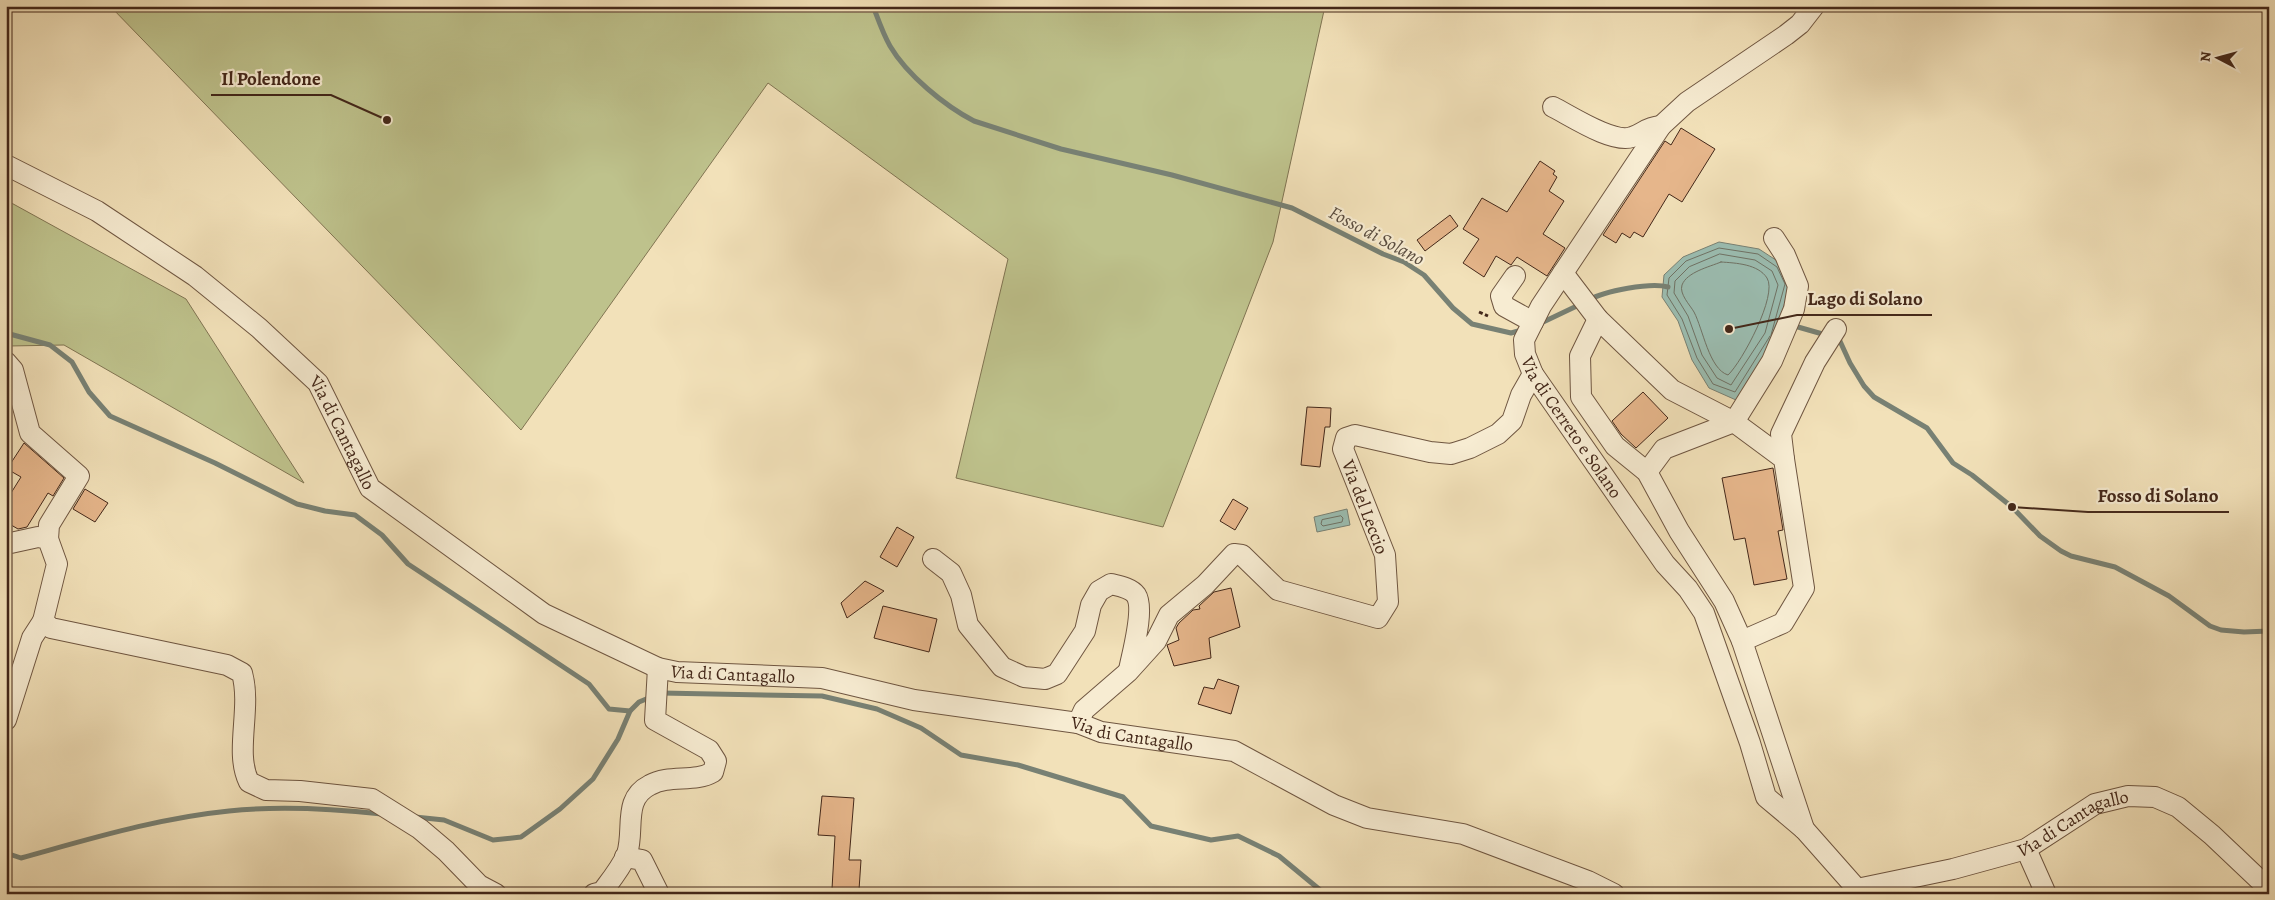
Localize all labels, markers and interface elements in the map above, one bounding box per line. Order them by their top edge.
north arrow [2192,32,2242,82]
text: N [2196,51,2216,63]
callout: Il Polendone [211,61,331,95]
text: Il Polendone [221,66,321,92]
water label: Fosso di Solano [1324,200,1429,272]
callout: Lago di Solano [1797,281,1932,315]
text: Lago di Solano [1807,286,1923,312]
street label: Via di Cerreto e Solano [1515,352,1628,503]
street label: Via di Cantagallo [304,369,381,494]
street label: Via del Leccio [1336,455,1394,558]
callout: Fosso di Solano [2088,478,2229,512]
text: Fosso di Solano [2097,483,2219,509]
street label: Via di Cantagallo [667,659,795,689]
street label: Via di Cantagallo [1069,710,1195,757]
street label: Via di Cantagallo [2014,784,2131,863]

